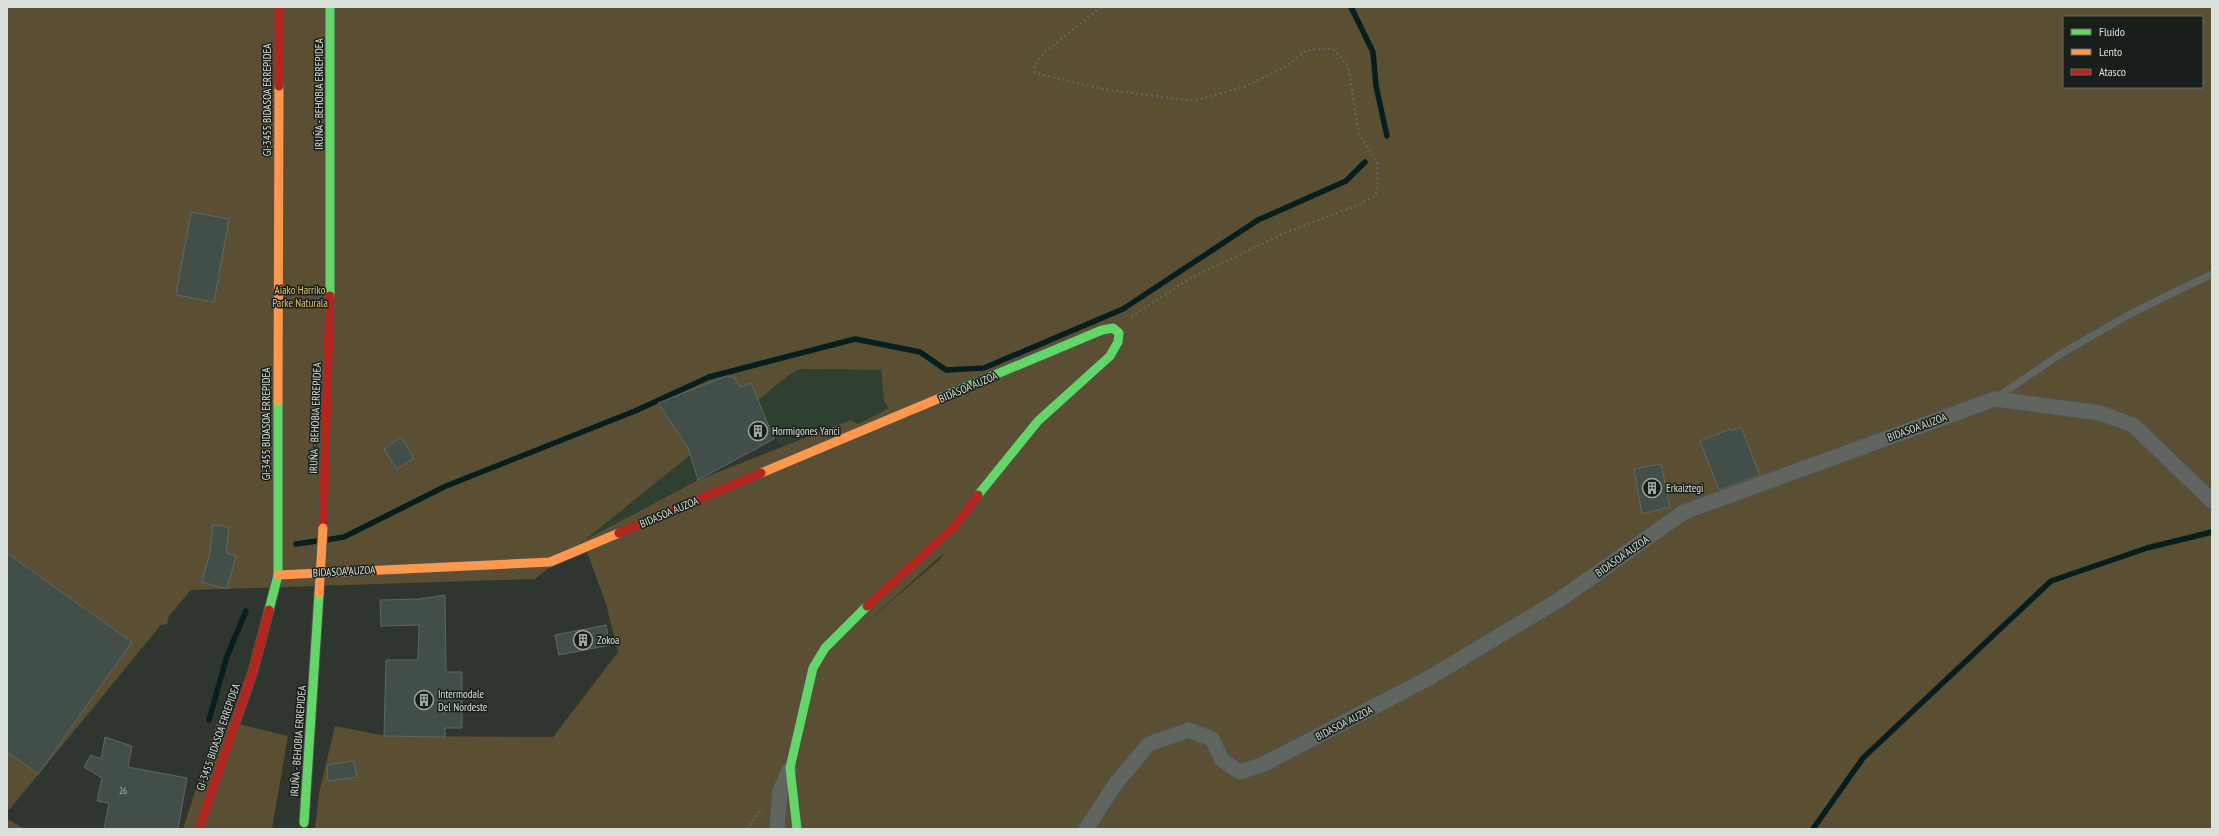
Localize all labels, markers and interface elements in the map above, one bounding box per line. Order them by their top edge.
legend [2063,16,2203,88]
text: Fluido [2099,24,2125,39]
street label: IRUÑA - BEHOBIA ERREPIDEA [312,38,326,150]
street label: GI-3455 BIDASOA ERREPIDEA [260,43,274,156]
text: Lento [2099,44,2122,59]
text: Atasco [2099,64,2126,79]
park label: Aiako Harriko Parke Naturala [272,283,328,310]
street label: IRUÑA - BEHOBIA ERREPIDEA [306,361,324,474]
street label: GI-3455 BIDASOA ERREPIDEA [259,367,273,480]
street label: BIDASOA AUZOA [937,368,1000,406]
street label: BIDASOA AUZOA [1885,409,1949,444]
building icon: Hormigones Yanci [747,420,769,442]
place label: Hormigones Yanci [772,424,840,438]
building icon: Erkaiztegi [1641,477,1663,499]
place label: Erkaiztegi [1666,481,1703,495]
street label: BIDASOA AUZOA [638,493,701,531]
street label: BIDASOA AUZOA [1592,532,1652,580]
street label: BIDASOA AUZOA [312,562,376,580]
building icon: Zokoa [572,629,594,651]
place label: Zokoa [597,633,619,647]
street label: GI-3455 BIDASOA ERREPIDEA [193,681,243,793]
street label: IRUÑA - BEHOBIA ERREPIDEA [287,684,309,797]
place label: Intermodale Del Nordeste [438,687,488,714]
building icon: Intermodale Del Nordeste [413,689,435,711]
street label: BIDASOA AUZOA [1313,702,1376,743]
house number: 26 [119,785,127,796]

